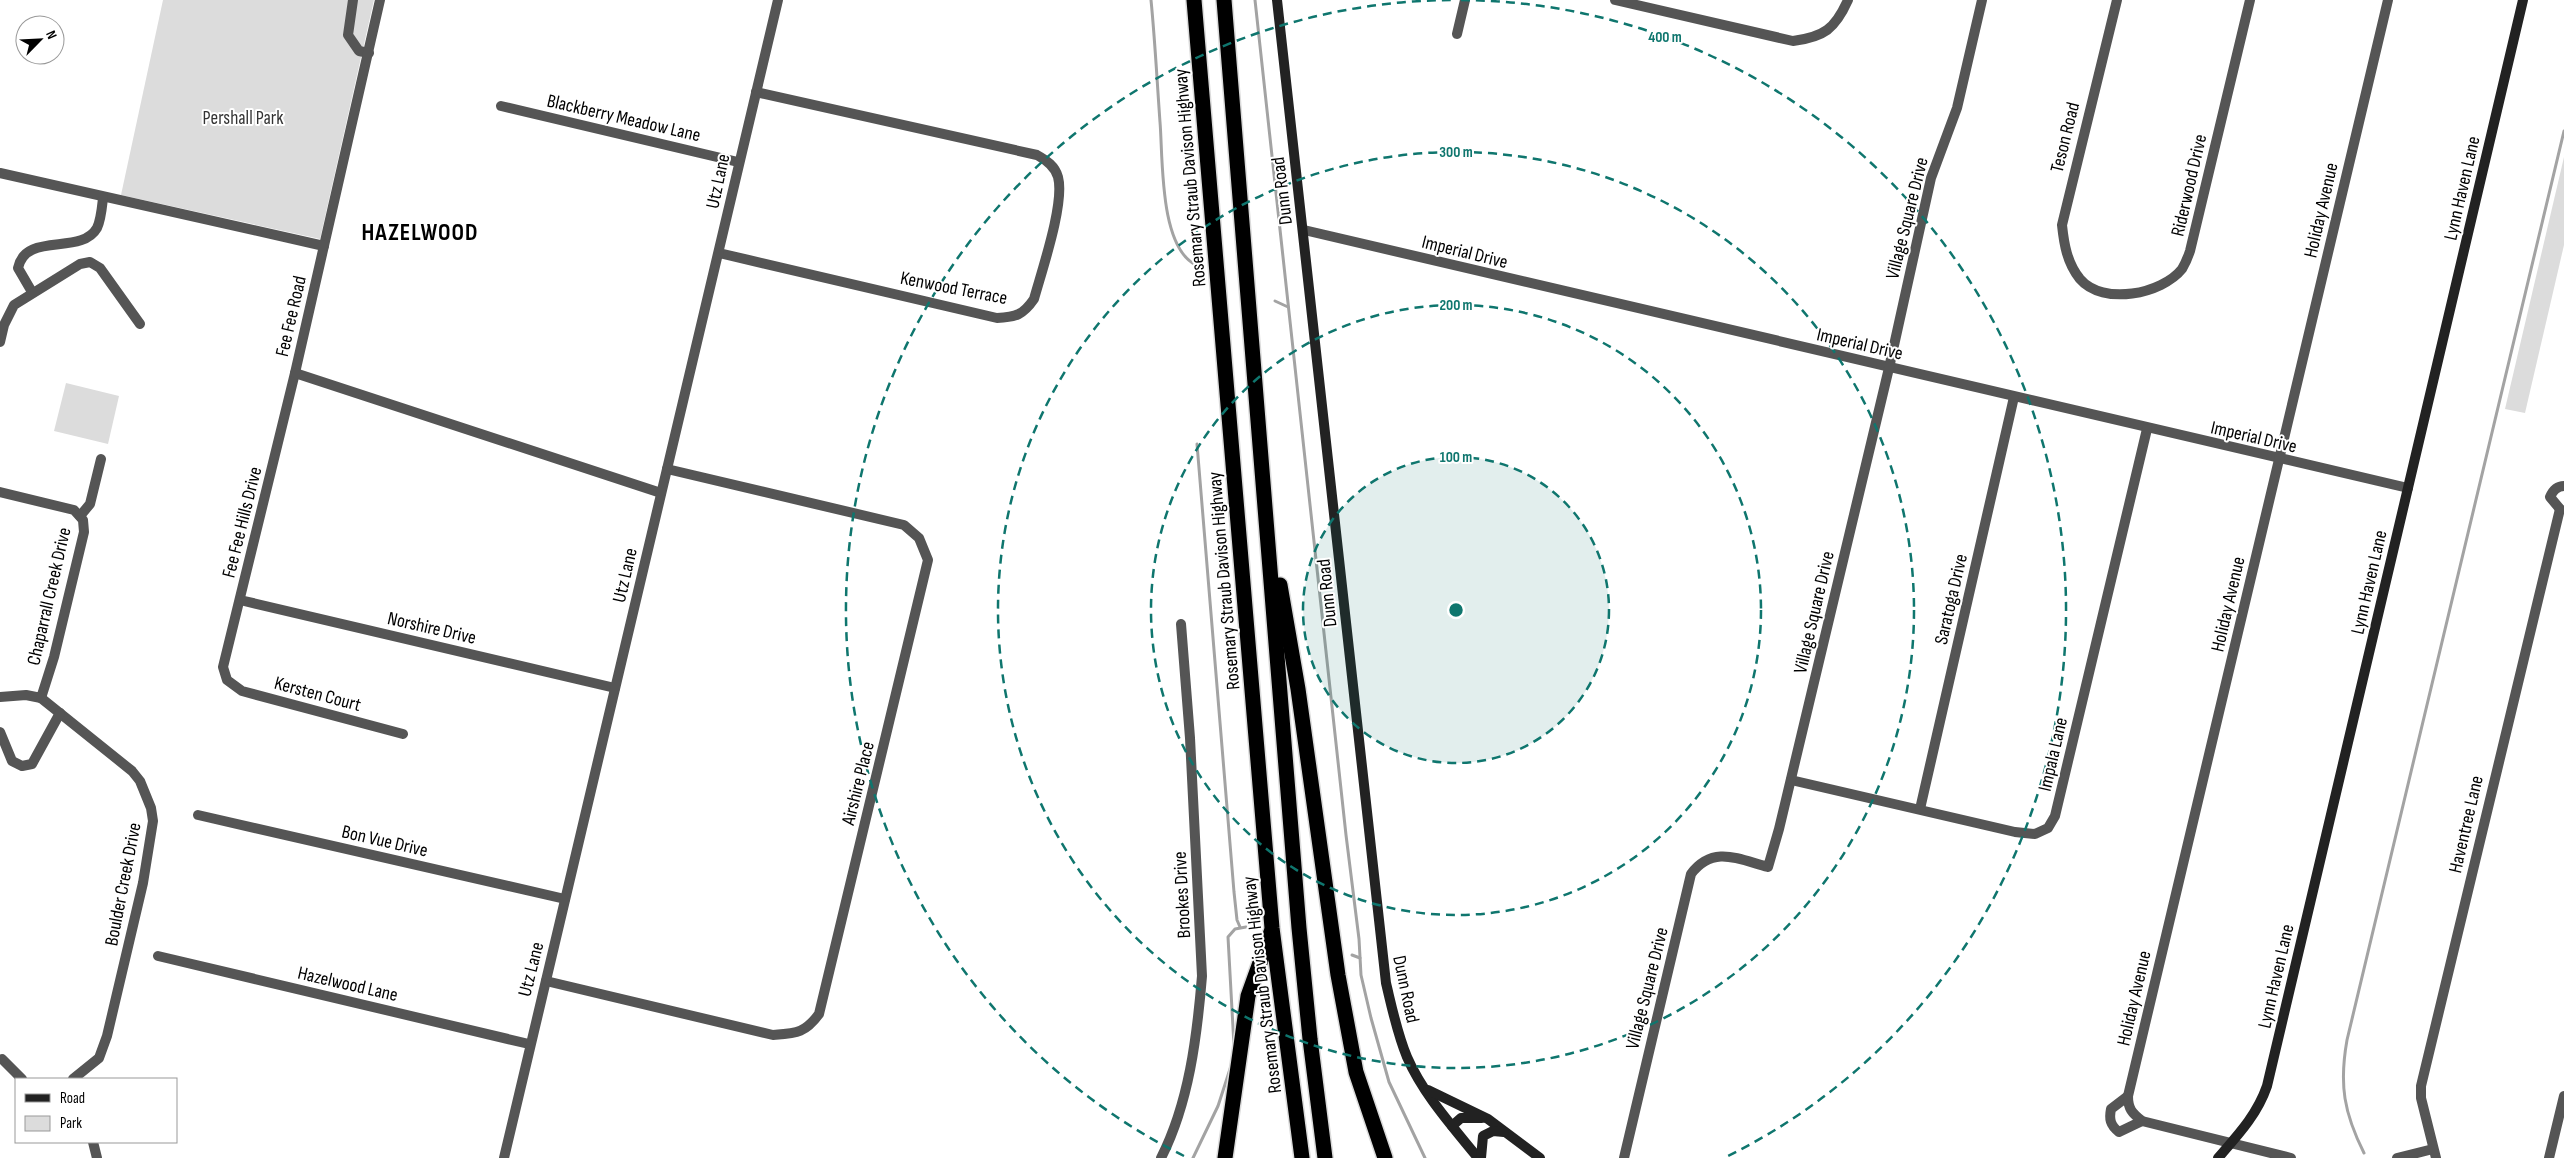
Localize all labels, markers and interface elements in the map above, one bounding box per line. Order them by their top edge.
north arrow [15,15,65,65]
text: N [42,28,61,42]
text: 400 m [1648,28,1682,47]
street label: Rosemary Straub Davison Highway [1169,67,1211,288]
street label: Blackberry Meadow Lane [545,90,703,147]
street label: Teson Road [2046,100,2085,175]
park label: Pershall Park [203,107,284,130]
street label: Riderwood Drive [2167,132,2212,239]
street label: Lynn Haven Lane [2439,134,2486,243]
text: 300 m [1439,143,1473,162]
street label: Utz Lane [701,152,735,211]
street label: Village Square Drive [1881,155,1934,282]
street label: Dunn Road [1267,156,1298,226]
street label: Holiday Avenue [2299,161,2344,260]
district label: HAZELWOOD [362,218,479,247]
street label: Imperial Drive [1419,231,1510,274]
street label: Kenwood Terrace [898,267,1009,310]
street label: Fee Fee Road [271,274,312,359]
text: 200 m [1439,296,1473,315]
street label: Imperial Drive [1814,323,1905,366]
street label: Imperial Drive [2208,416,2299,459]
text: 100 m [1440,448,1472,467]
street label: Fee Fee Hills Drive [218,464,267,580]
street label: Rosemary Straub Davison Highway [1203,470,1245,691]
street label: Chaparrall Creek Drive [22,525,77,668]
street label: Lynn Haven Lane [2346,528,2393,637]
street label: Utz Lane [608,546,643,605]
street label: Village Square Drive [1789,549,1840,676]
street label: Saratoga Drive [1930,552,1973,647]
street label: Holiday Avenue [2206,555,2251,654]
street label: Dunn Road [1312,558,1342,628]
centre of rings [1447,601,1465,619]
street label: Norshire Drive [385,607,478,650]
street label: Kersten Court [272,672,364,717]
street label: Impala Lane [2034,715,2073,794]
street label: Airshire Place [837,739,880,828]
street label: Haventree Lane [2444,773,2489,875]
street label: Bon Vue Drive [339,820,430,863]
street label: Boulder Creek Drive [100,821,147,948]
street label: Brookes Drive [1169,851,1196,939]
street label: Rosemary Straub Davison Highway [1238,874,1287,1095]
street label: Lynn Haven Lane [2253,922,2300,1031]
street label: Village Square Drive [1621,925,1674,1052]
street label: Utz Lane [514,940,549,999]
street label: Holiday Avenue [2112,949,2157,1048]
street label: Dunn Road [1387,954,1424,1025]
street label: Hazelwood Lane [295,962,400,1007]
legend [15,1078,178,1143]
text: Road [60,1089,85,1108]
text: Park [60,1114,82,1133]

